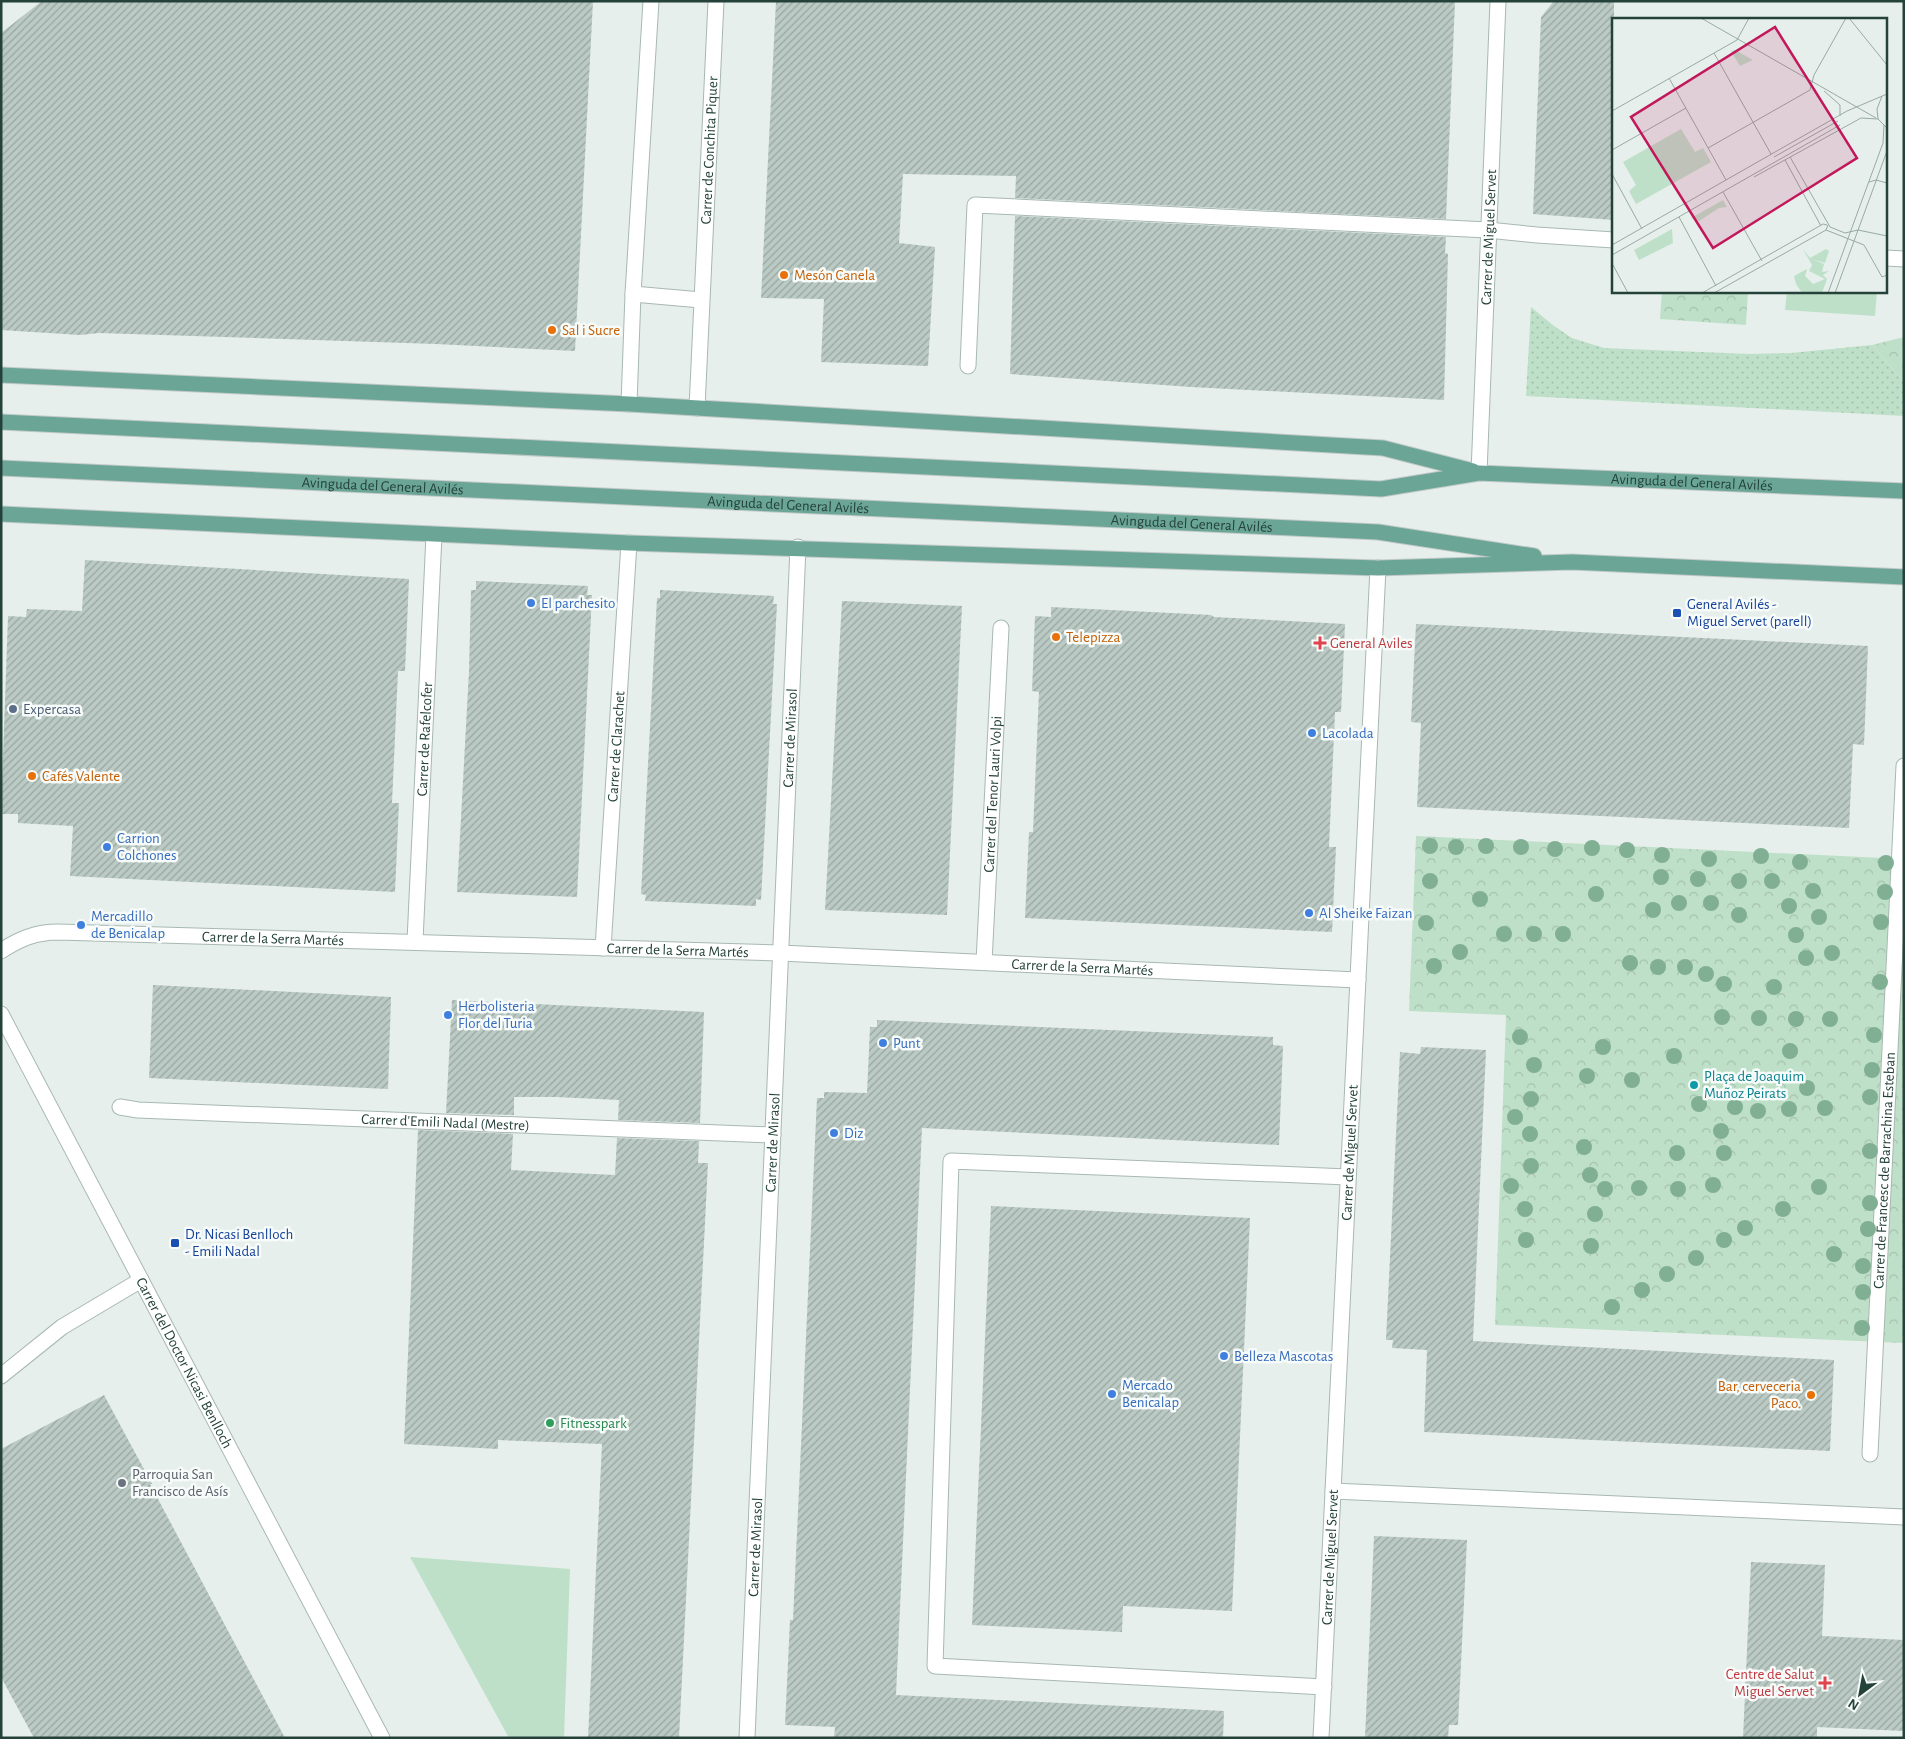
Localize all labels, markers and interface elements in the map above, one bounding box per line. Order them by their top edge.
inset map [1612,18,1888,292]
street label: Carrer de Conchita Piquer [698,76,720,225]
street label: Carrer de Miguel Servet [1478,169,1499,305]
place label: Mesón Canela [794,268,875,283]
marker: Mesón Canela [778,269,790,281]
place label: Sal i Sucre [562,323,620,338]
marker: Sal i Sucre [546,324,558,336]
street label: Avinguda del General Avilés [1611,471,1773,493]
street label: Avinguda del General Avilés [301,474,464,497]
street label: Avinguda del General Avilés [707,493,869,516]
street label: Avinguda del General Avilés [1110,512,1273,535]
place label: El parchesito [541,596,615,611]
marker: El parchesito [525,597,537,609]
place label: General Avilés - Miguel Servet (parell) [1687,597,1812,629]
marker: General Avilés - Miguel Servet (parell) [1671,607,1683,619]
place label: Telepizza [1066,630,1121,645]
marker: Telepizza [1050,631,1062,643]
place label: General Aviles [1330,636,1413,651]
marker: General Aviles [1314,637,1326,649]
street label: Carrer de Rafelcofer [414,682,435,797]
street label: Carrer de Mirasol [780,688,799,788]
street label: Carrer de Clarachet [605,690,627,802]
place label: Expercasa [23,702,81,717]
marker: Expercasa [7,703,19,715]
street label: Carrer del Tenor Lauri Volpi [981,715,1004,873]
place label: Lacolada [1322,726,1374,741]
marker: Lacolada [1306,727,1318,739]
place label: Cafés Valente [42,769,120,784]
marker: Cafés Valente [26,770,38,782]
place label: Carrion Colchones [117,831,177,863]
marker: Carrion Colchones [101,841,113,853]
place label: Al Sheike Faizan [1319,906,1412,921]
marker: Al Sheike Faizan [1303,907,1315,919]
place label: Mercadillo de Benicalap [91,909,165,941]
marker: Mercadillo de Benicalap [75,919,87,931]
street label: Carrer de la Serra Martés [202,929,344,948]
street label: Carrer de la Serra Martés [607,940,749,960]
street label: Carrer de la Serra Martés [1011,956,1154,978]
place label: Herbolisteria Flor del Turia [458,999,535,1031]
marker: Herbolisteria Flor del Turia [442,1009,454,1021]
place label: Punt [893,1036,921,1051]
marker: Punt [877,1037,889,1049]
street label: Carrer de Francesc de Barrachina Esteban [1871,1052,1897,1289]
place label: Plaça de Joaquim Muñoz Peirats [1704,1069,1804,1101]
marker: Plaça de Joaquim Muñoz Peirats [1688,1079,1700,1091]
street label: Carrer de Miguel Servet [1339,1084,1360,1221]
street label: Carrer de Mirasol [763,1093,782,1193]
street label: Carrer d'Emili Nadal (Mestre) [361,1111,530,1133]
place label: Diz [844,1126,864,1141]
marker: Diz [828,1127,840,1139]
place label: Dr. Nicasi Benlloch - Emili Nadal [185,1227,293,1259]
marker: Dr. Nicasi Benlloch - Emili Nadal [169,1237,181,1249]
street label: Carrer del Doctor Nicasi Benlloch [133,1275,236,1451]
place label: Belleza Mascotas [1234,1349,1333,1364]
marker: Belleza Mascotas [1218,1350,1230,1362]
place label: Mercado Benicalap [1122,1378,1179,1410]
place label: Bar, cerveceria Paco. [1718,1379,1801,1411]
marker: Mercado Benicalap [1106,1388,1118,1400]
marker: Bar, cerveceria Paco. [1805,1389,1817,1401]
place label: Fitnesspark [560,1416,627,1431]
marker: Fitnesspark [544,1417,556,1429]
place label: Parroquia San Francisco de Asís [132,1467,228,1499]
marker: Parroquia San Francisco de Asís [116,1477,128,1489]
street label: Carrer de Miguel Servet [1319,1489,1341,1625]
street label: Carrer de Mirasol [746,1497,765,1597]
place label: Centre de Salut Miguel Servet [1726,1667,1814,1699]
north arrow [1835,1669,1885,1719]
marker: Centre de Salut Miguel Servet [1818,1676,1832,1690]
text: N [1846,1696,1861,1713]

